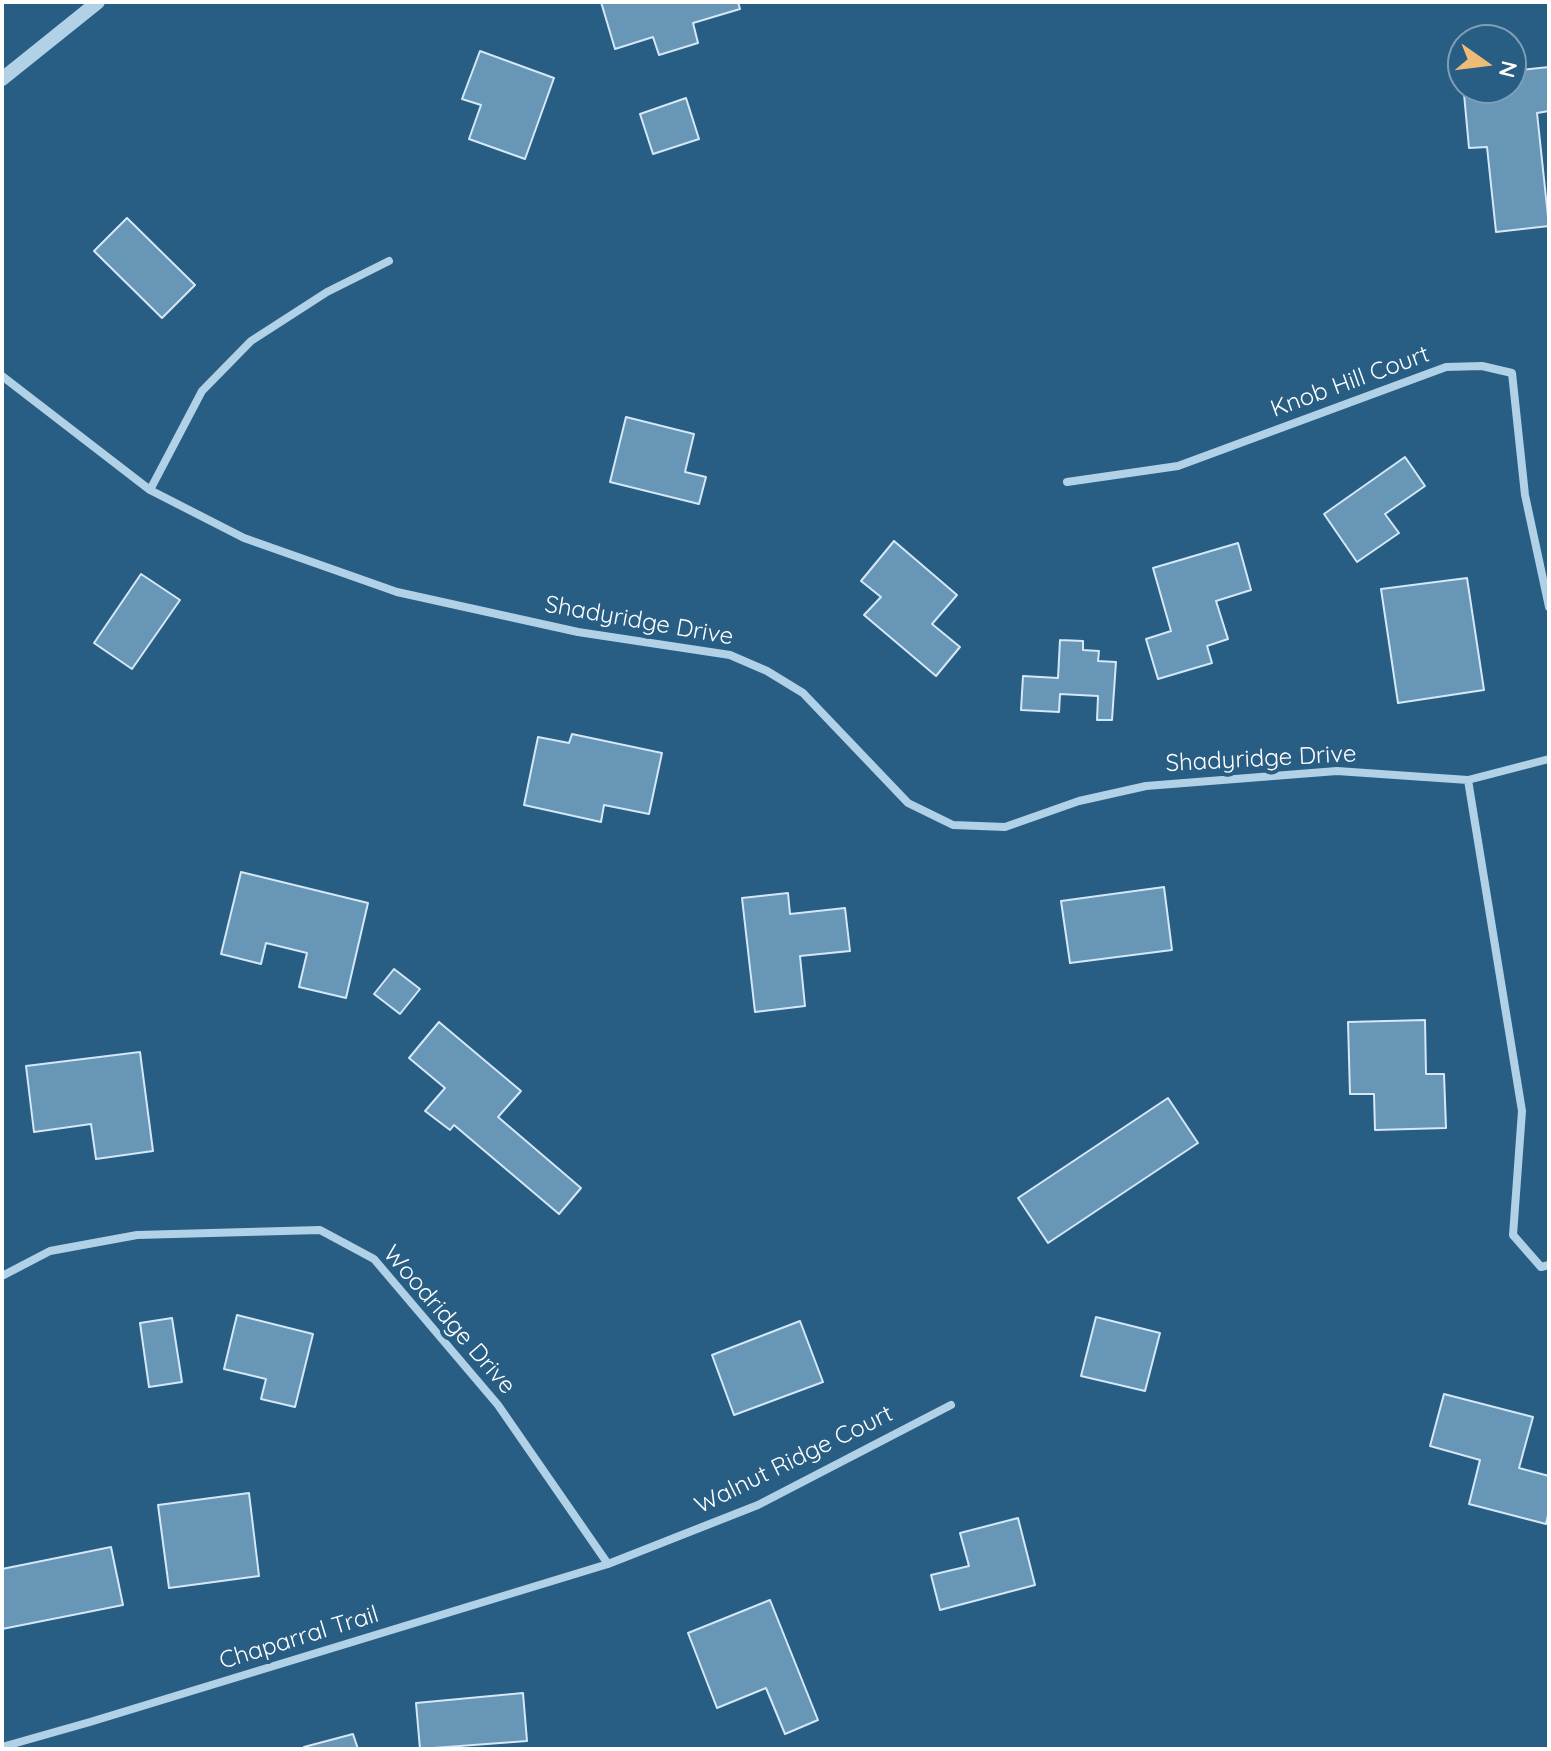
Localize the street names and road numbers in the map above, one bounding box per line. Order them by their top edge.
street label: Knob Hill Court [1267,340,1433,424]
street label: Shadyridge Drive [542,590,736,652]
street label: Shadyridge Drive [1165,740,1357,778]
street label: Woodridge Drive [377,1240,521,1400]
street label: Walnut Ridge Court [690,1400,898,1520]
street label: Chaparral Trail [216,1600,382,1676]

